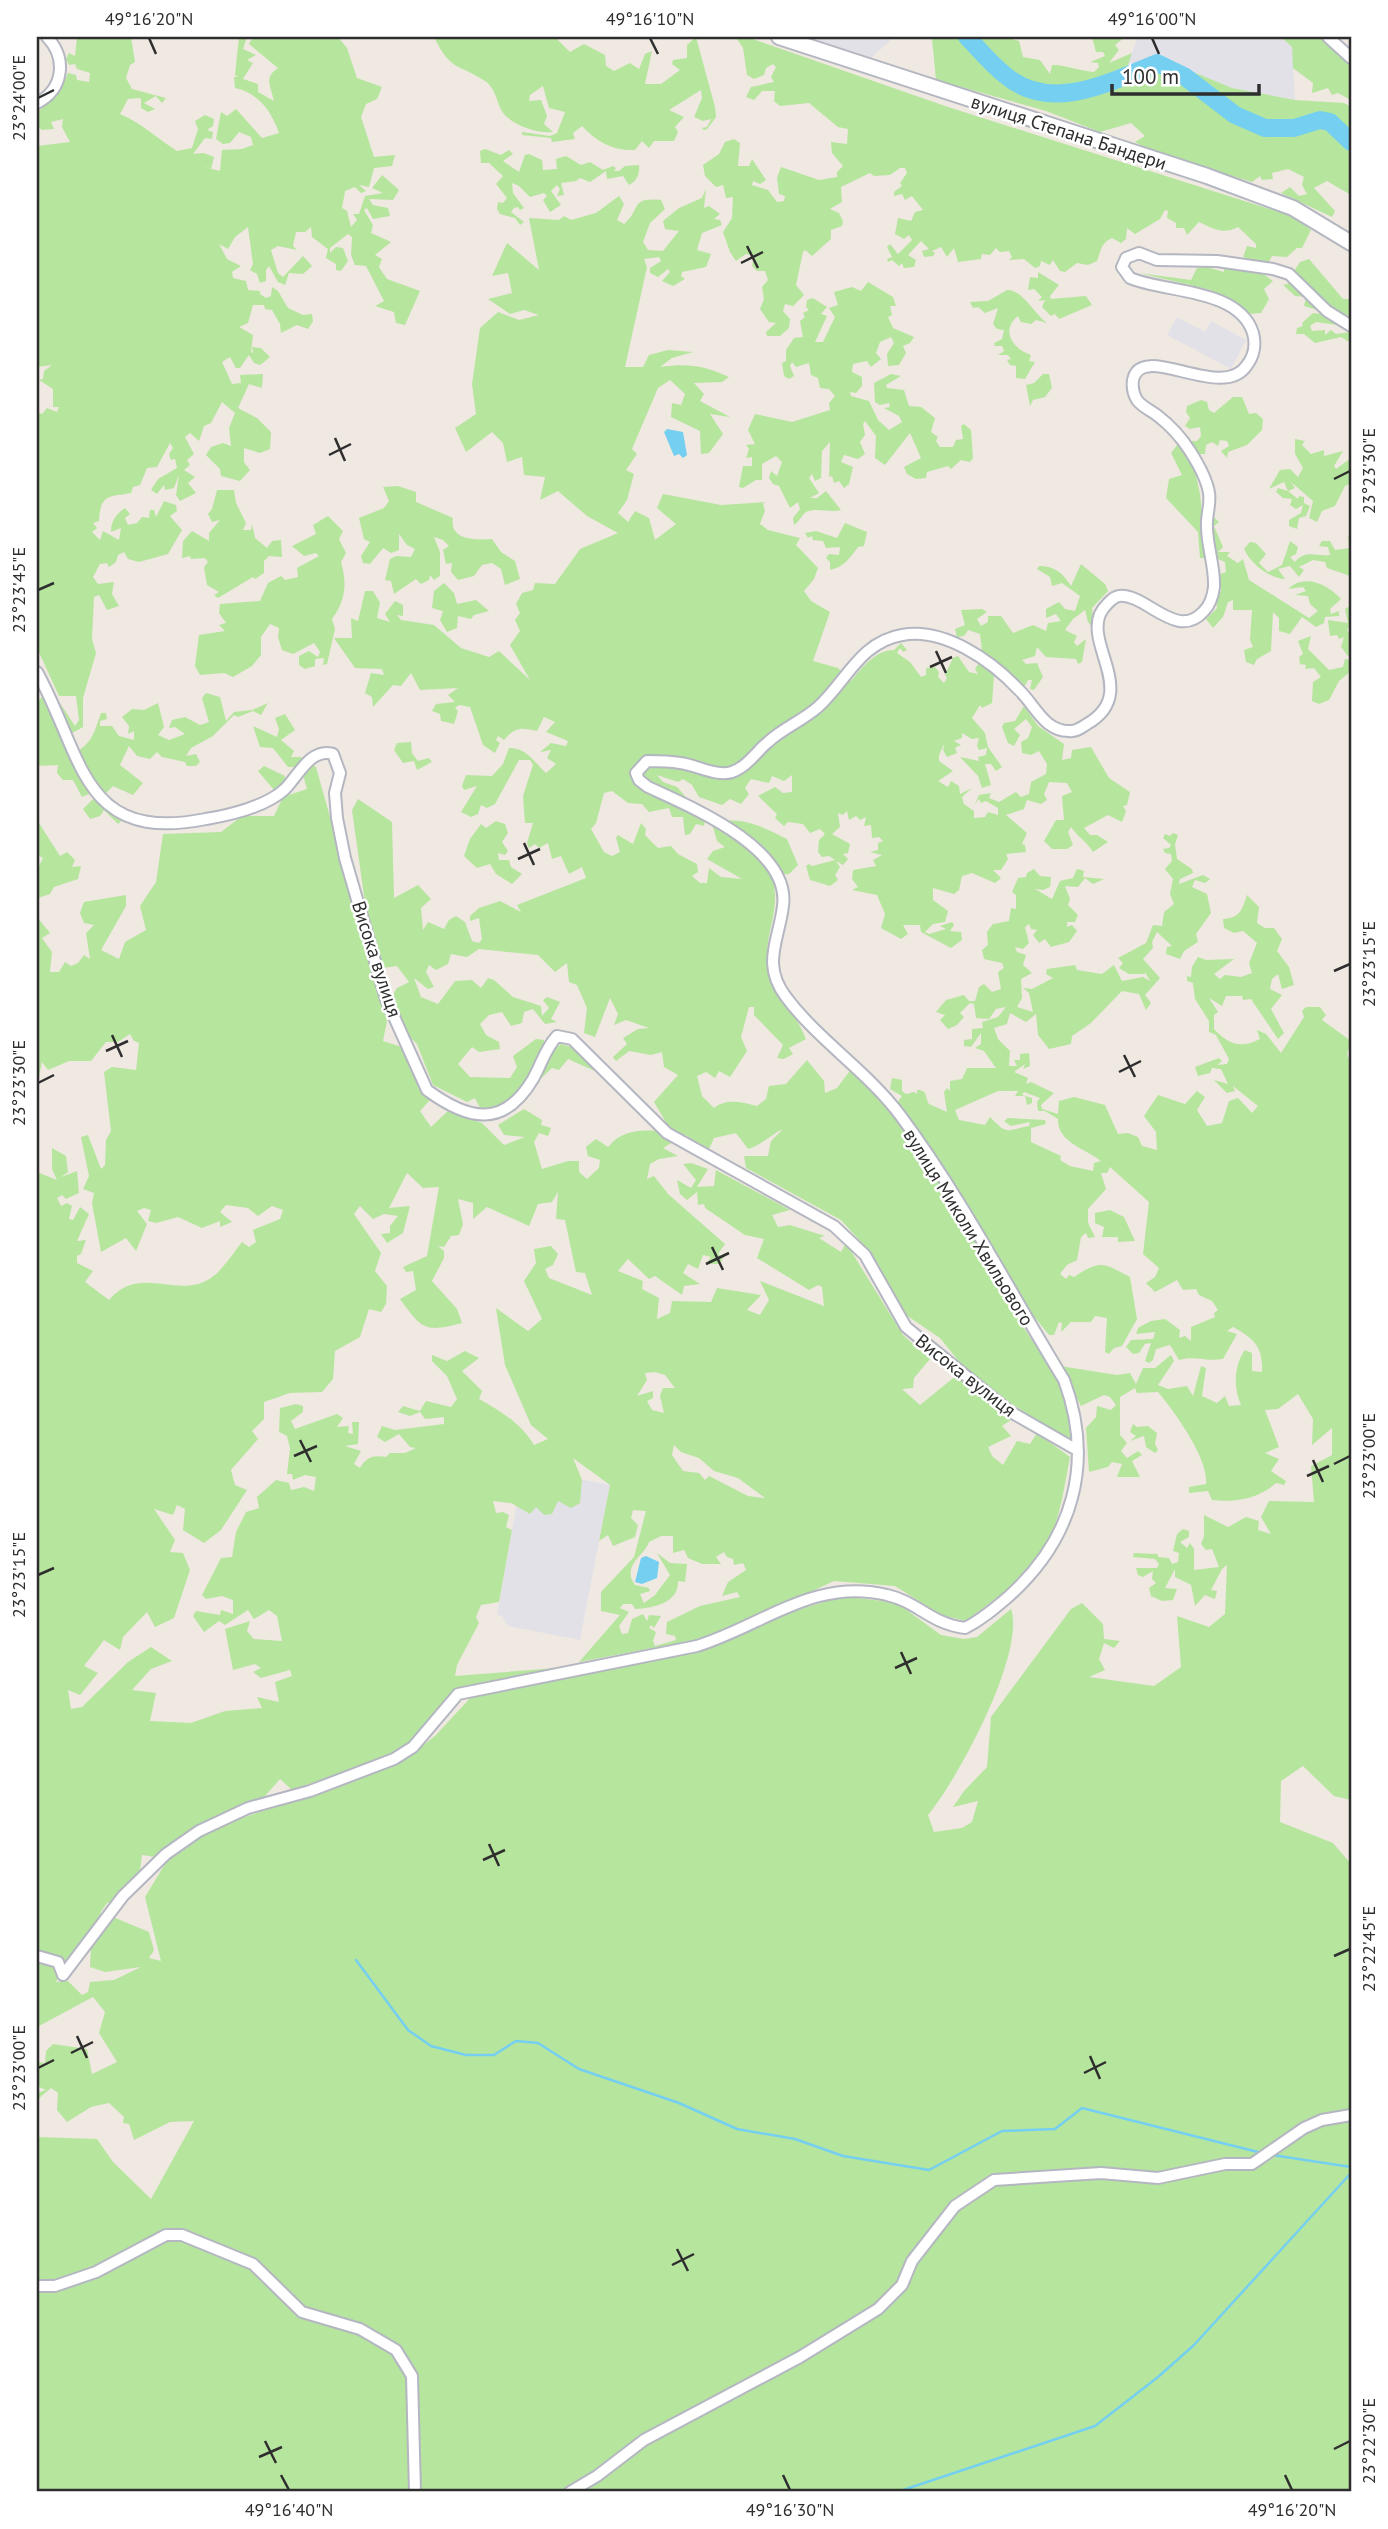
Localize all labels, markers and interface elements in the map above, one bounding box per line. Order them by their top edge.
text: 49°16'20"N [105,7,193,30]
text: 49°16'10"N [606,7,694,30]
text: 49°16'00"N [1108,7,1196,30]
scale bar [1112,52,1258,96]
text: 23°24'00"E [7,55,30,141]
text: 100 m [1122,63,1179,90]
street label: вулиця Степана Бандери [968,89,1170,175]
text: 23°23'30"E [1357,428,1380,514]
text: 23°23'45"E [7,547,30,633]
street label: Висока вулиця [347,898,407,1020]
text: 23°23'15"E [1357,921,1380,1007]
text: 23°23'30"E [7,1040,30,1126]
street label: вулиця Миколи Хвильового [898,1124,1040,1330]
street label: Висока вулиця [911,1328,1021,1422]
text: 23°23'00"E [1357,1413,1380,1499]
text: 23°23'15"E [7,1532,30,1618]
text: 23°22'45"E [1357,1906,1380,1992]
text: 23°23'00"E [7,2025,30,2111]
text: 23°22'30"E [1357,2398,1380,2484]
text: 49°16'40"N [245,2498,333,2521]
text: 49°16'30"N [746,2498,834,2521]
text: 49°16'20"N [1248,2498,1336,2521]

